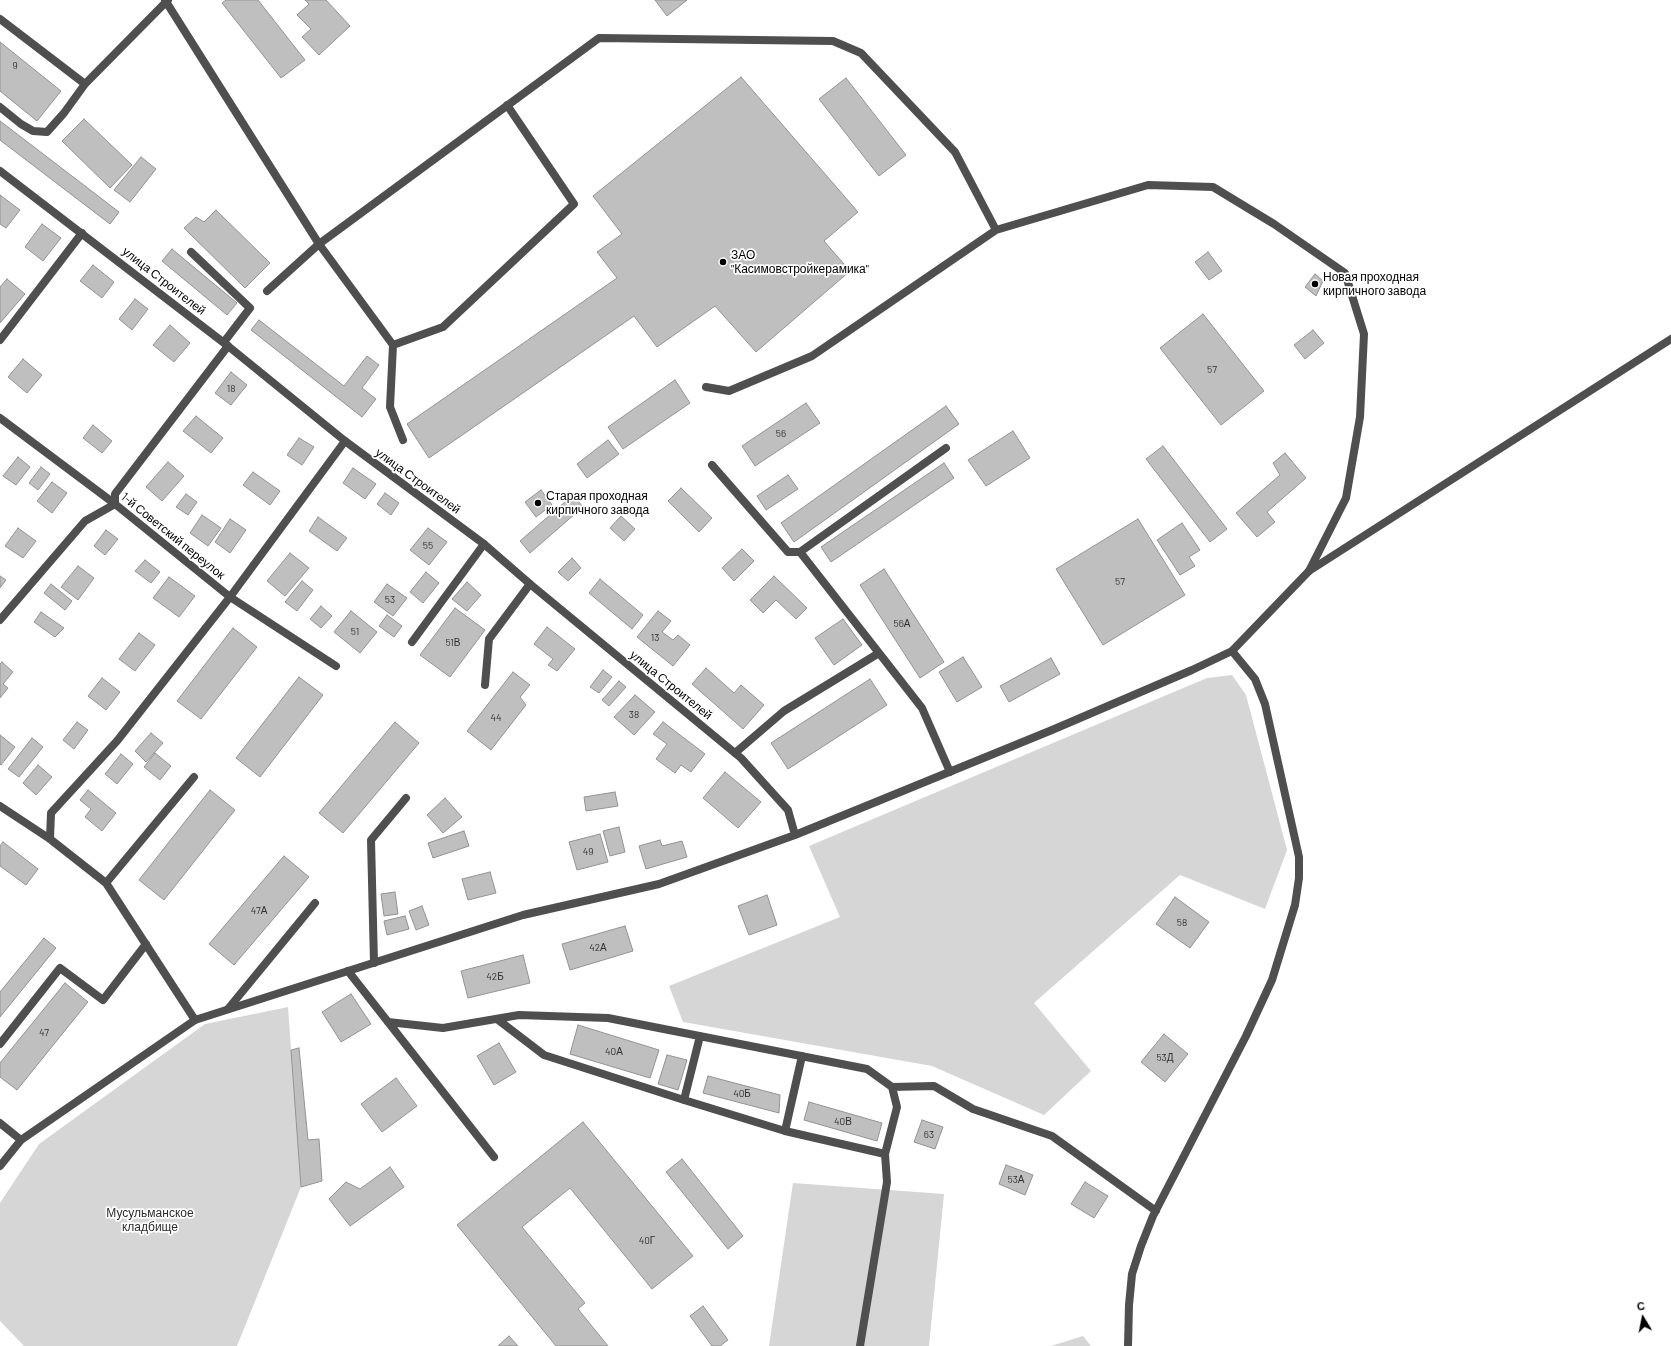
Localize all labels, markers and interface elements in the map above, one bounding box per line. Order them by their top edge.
house number: 9 [12,60,18,72]
street label: улица Строителей [120,244,208,318]
place label: ЗАО "Касимовстройкерамика" [731,248,869,276]
marker: ЗАО "Касимовстройкерамика" [718,257,728,267]
place label: Новая проходная кирпичного завода [1323,270,1426,298]
marker: Новая проходная кирпичного завода [1310,279,1320,289]
house number: 57 [1207,364,1217,376]
house number: 18 [227,383,235,395]
house number: 56 [776,428,786,440]
street label: улица Строителей [373,445,463,517]
place label: Старая проходная кирпичного завода [546,489,649,517]
street label: 1-й Советский переулок [118,490,228,582]
marker: Старая проходная кирпичного завода [533,498,543,508]
house number: 55 [423,540,433,552]
house number: 57 [1115,576,1125,588]
house number: 53 [385,594,395,606]
house number: 56А [894,618,910,630]
house number: 51 [351,626,359,638]
house number: 13 [651,632,659,644]
house number: 51В [445,637,461,649]
street label: улица Строителей [627,647,715,723]
house number: 38 [629,709,639,721]
house number: 44 [490,712,502,724]
house number: 49 [583,846,593,858]
house number: 47А [251,905,267,917]
house number: 58 [1177,917,1187,929]
house number: 42А [589,942,607,954]
house number: 42Б [486,971,504,983]
house number: 47 [39,1027,49,1039]
house number: 40А [605,1046,623,1058]
house number: 53Д [1156,1052,1174,1064]
house number: 40Б [733,1088,751,1100]
house number: 40В [834,1116,852,1128]
house number: 63 [924,1129,934,1141]
house number: 53А [1008,1174,1024,1186]
park label: Мусульманское кладбище [106,1206,194,1234]
house number: 40Г [639,1235,655,1247]
north arrow [1623,1298,1663,1338]
text: С [1636,1299,1646,1313]

